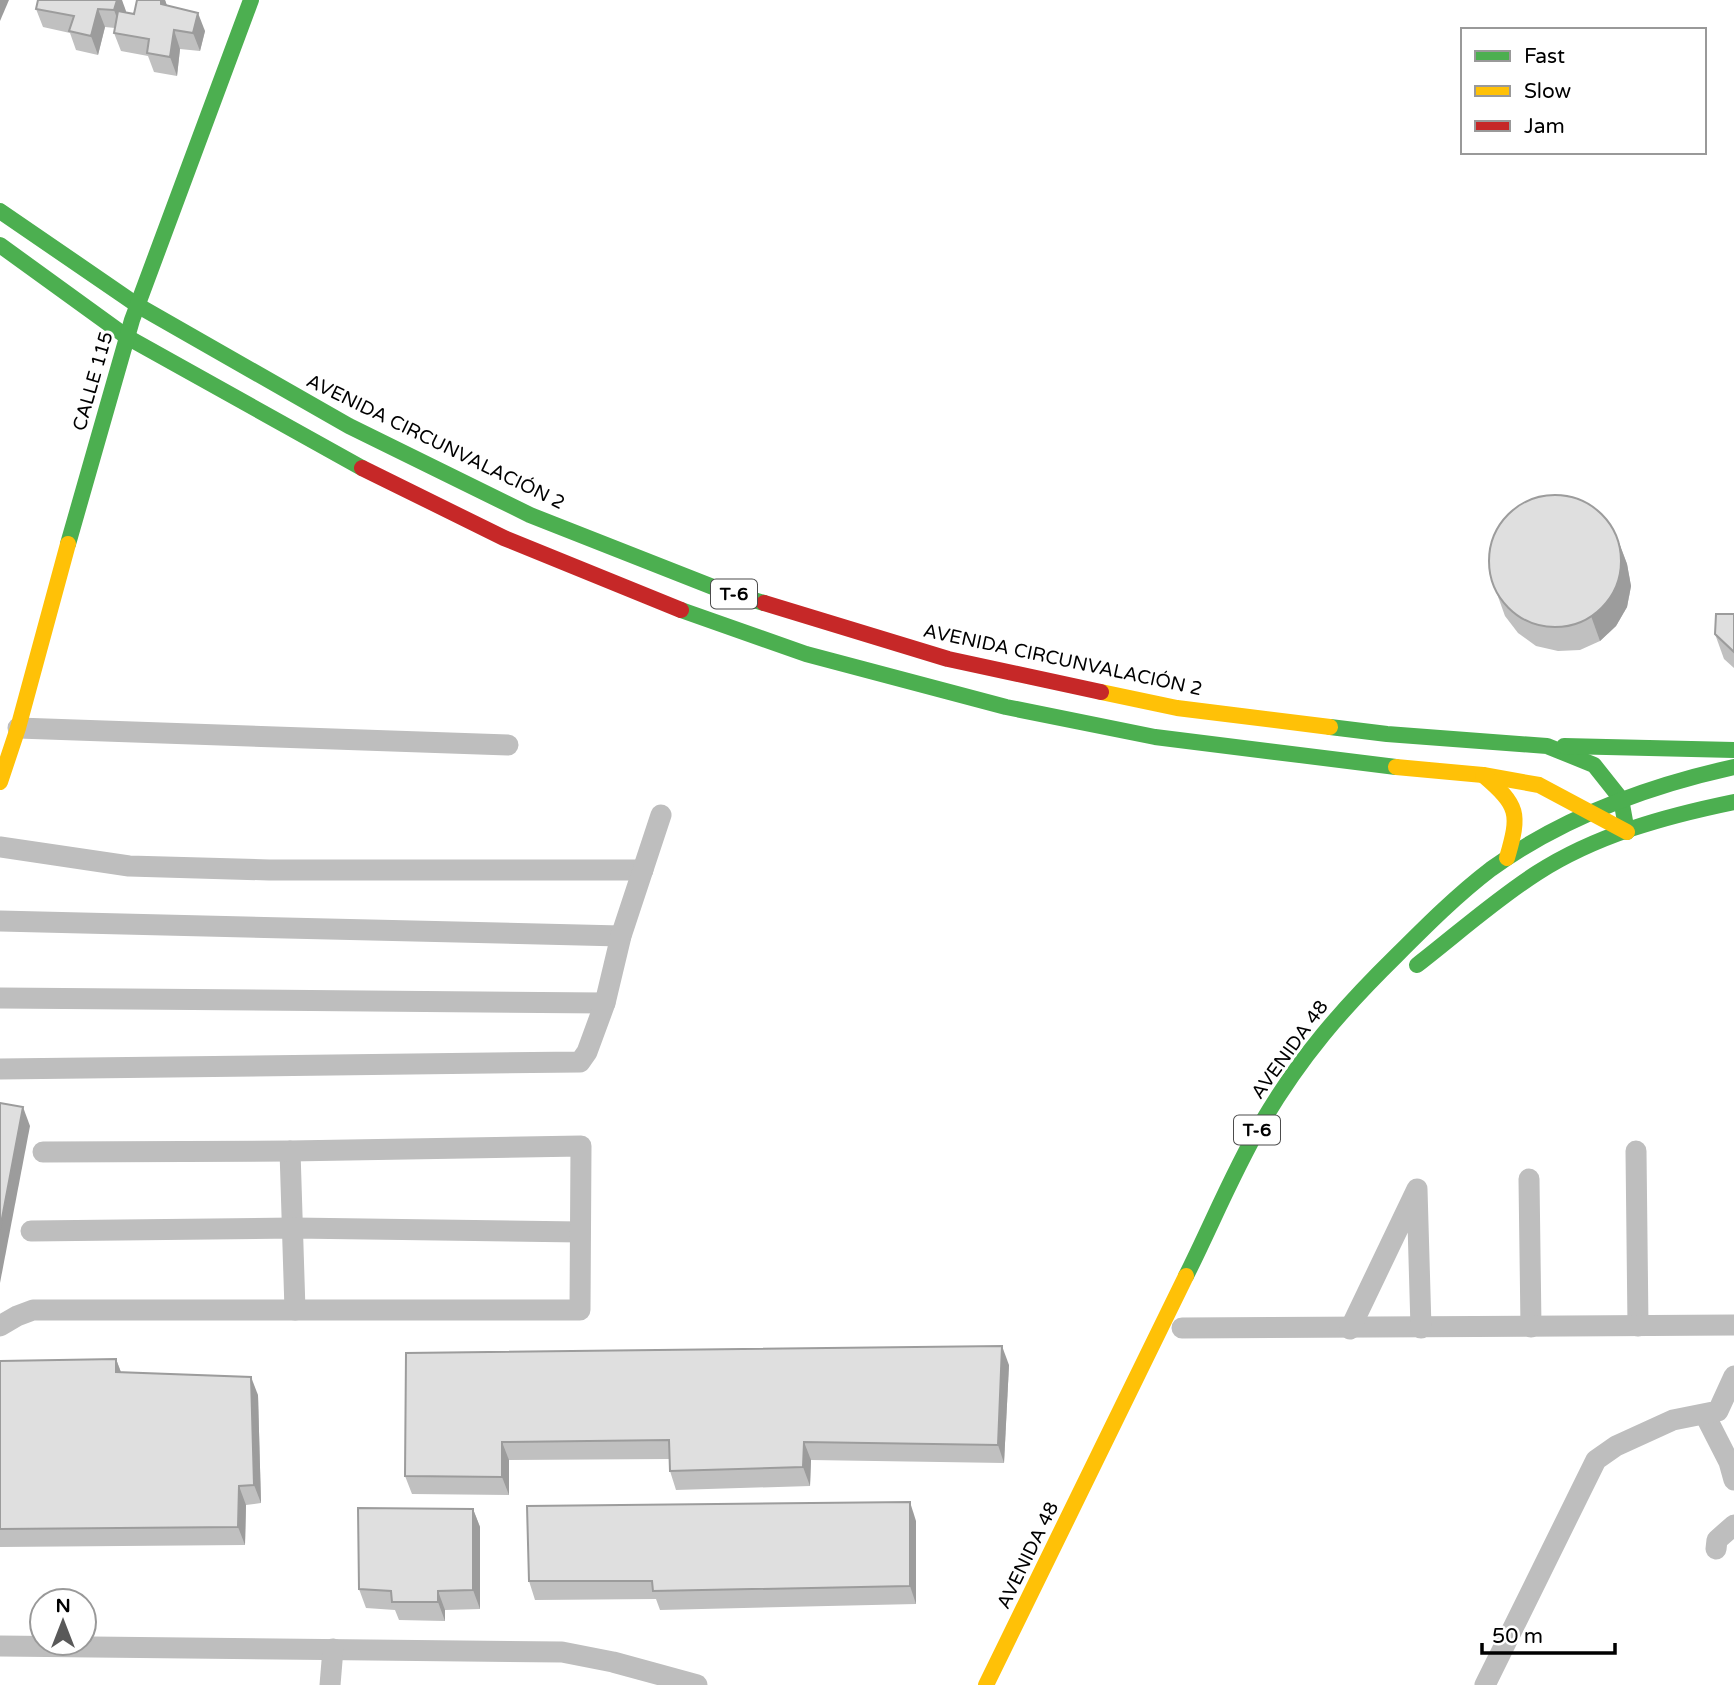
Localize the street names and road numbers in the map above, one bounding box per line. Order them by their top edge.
street label: CALLE 115 [68,329,118,433]
street label: AVENIDA CIRCUNVALACIÓN 2 [303,369,569,514]
road number: T-6 [711,580,757,608]
street label: AVENIDA CIRCUNVALACIÓN 2 [921,619,1204,700]
street label: AVENIDA 48 [1247,996,1333,1103]
road number: T-6 [1234,1115,1280,1144]
street label: AVENIDA 48 [993,1498,1063,1613]

